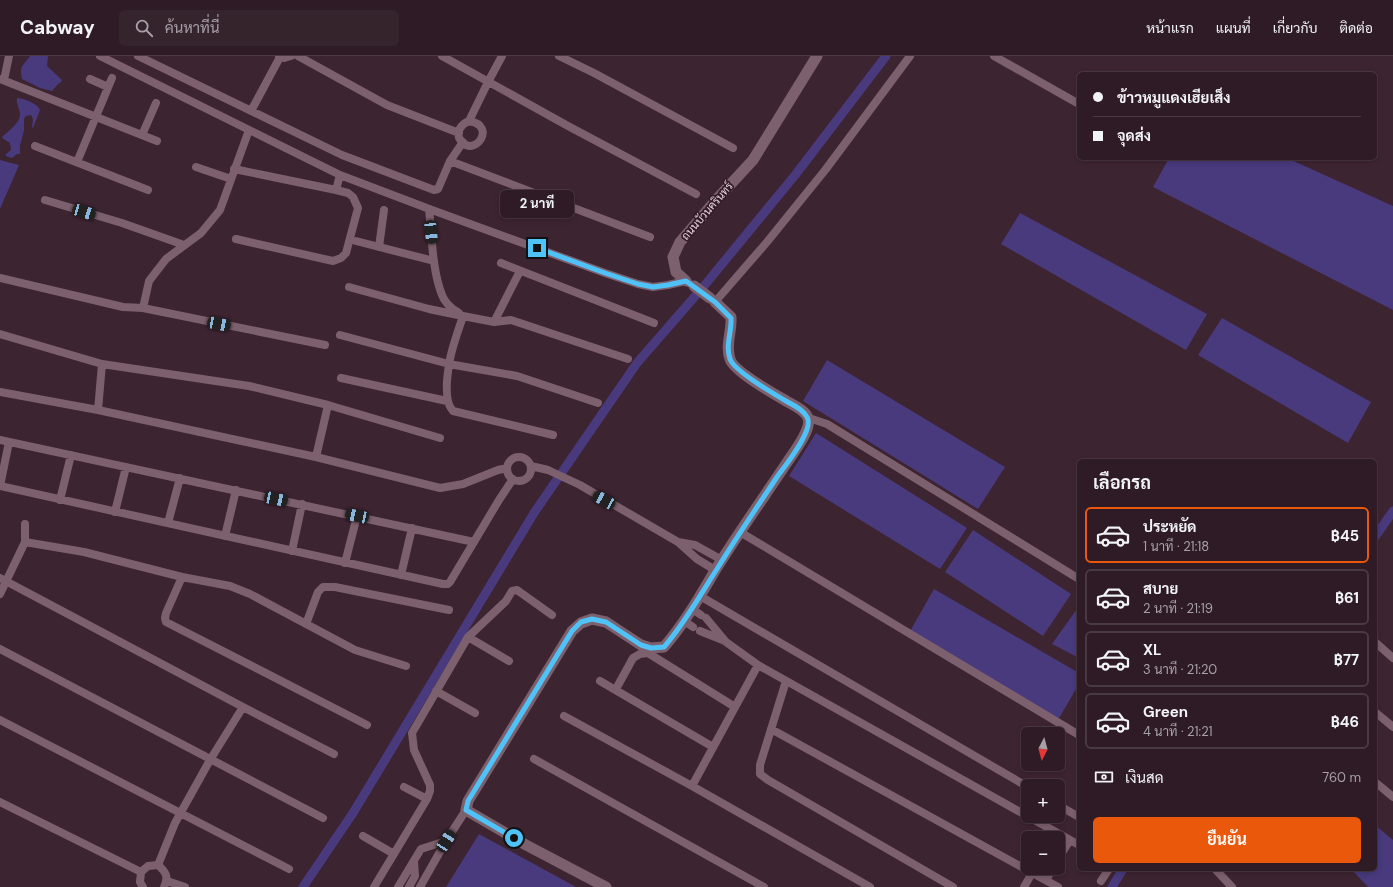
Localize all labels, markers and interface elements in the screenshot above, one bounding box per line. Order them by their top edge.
search box [119,10,399,46]
text: Cabway [20,15,95,40]
icon: search [133,17,155,39]
text: ค้นหาที่นี่ [165,18,219,38]
text: หน้าแรก [1146,19,1194,37]
text: แผนที่ [1216,19,1251,37]
text: เกี่ยวกับ [1273,19,1317,37]
text: ติดต่อ [1339,19,1373,37]
text: ข้าวหมูแดงเฮียเส็ง [1117,88,1231,108]
text: จุดส่ง [1117,126,1151,146]
street label: ถนนบัวนครินทร์ [677,179,736,243]
callout: 2 นาที [500,190,574,218]
text: 2 นาที [520,195,554,212]
car [71,203,97,221]
car [424,219,438,245]
route end [528,239,546,257]
car [206,316,232,332]
text: เลือกรถ [1093,471,1151,495]
car [591,489,617,511]
car [263,491,289,507]
car [344,508,370,524]
icon: car [1095,517,1131,553]
text: ประหยัด [1143,517,1196,537]
text: ฿45 [1331,526,1359,546]
text: 1 นาที · 21:18 [1143,538,1209,555]
icon: car [1095,579,1131,615]
text: สบาย [1143,579,1178,599]
text: ฿61 [1335,588,1359,608]
text: 2 นาที · 21:19 [1143,600,1213,617]
text: XL [1143,640,1161,660]
icon: car [1095,641,1131,677]
text: ฿77 [1334,650,1359,670]
text: 3 นาที · 21:20 [1143,661,1217,678]
text: Green [1143,702,1188,722]
icon: car [1095,703,1131,739]
text: ฿46 [1331,712,1359,732]
text: 4 นาที · 21:21 [1143,723,1213,740]
north arrow [1021,727,1065,771]
map controls [1021,727,1065,875]
icon: cash [1093,766,1115,788]
text: เงินสด [1125,768,1164,788]
text: 760 m [1322,769,1361,786]
button: + [1021,779,1065,823]
button: ยืนยัน [1093,817,1361,863]
car [434,828,458,854]
route start [505,829,523,847]
button: − [1021,831,1065,875]

